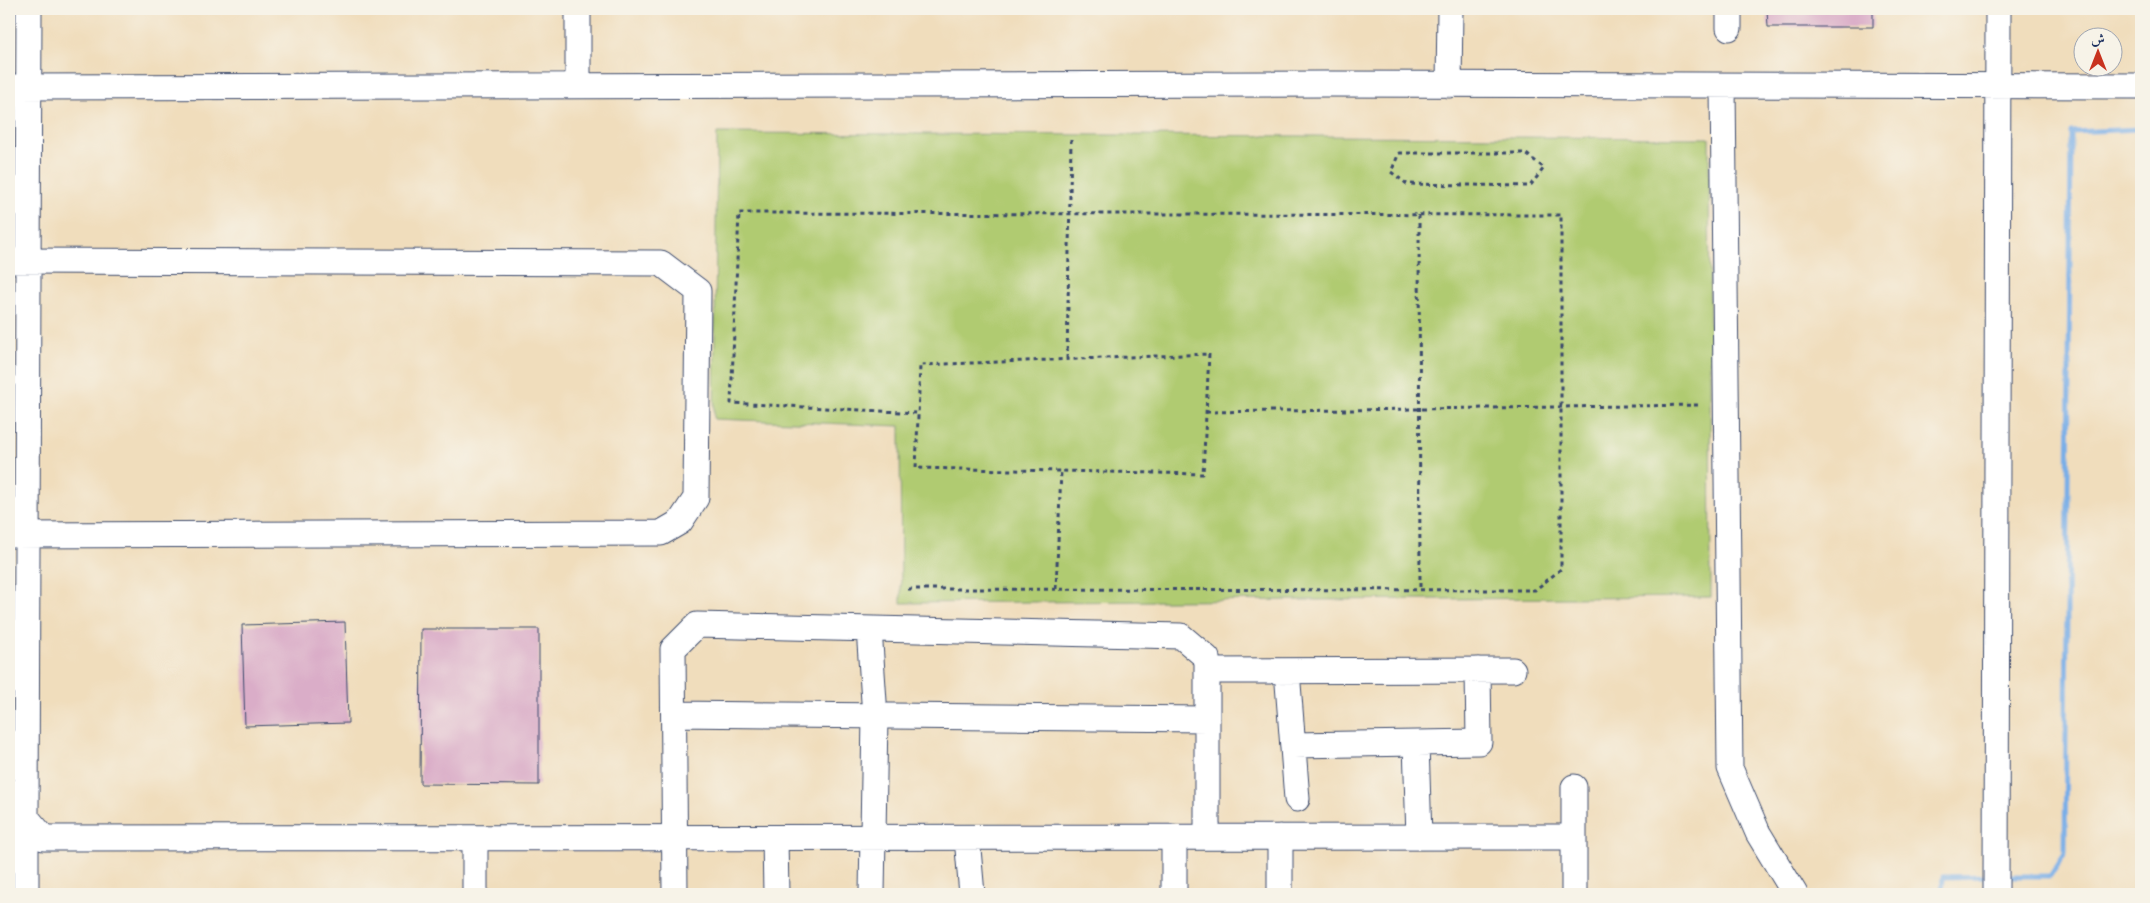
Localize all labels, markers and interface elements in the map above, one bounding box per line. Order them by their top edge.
north arrow [2072,28,2122,78]
text: ش [2091,31,2105,48]

